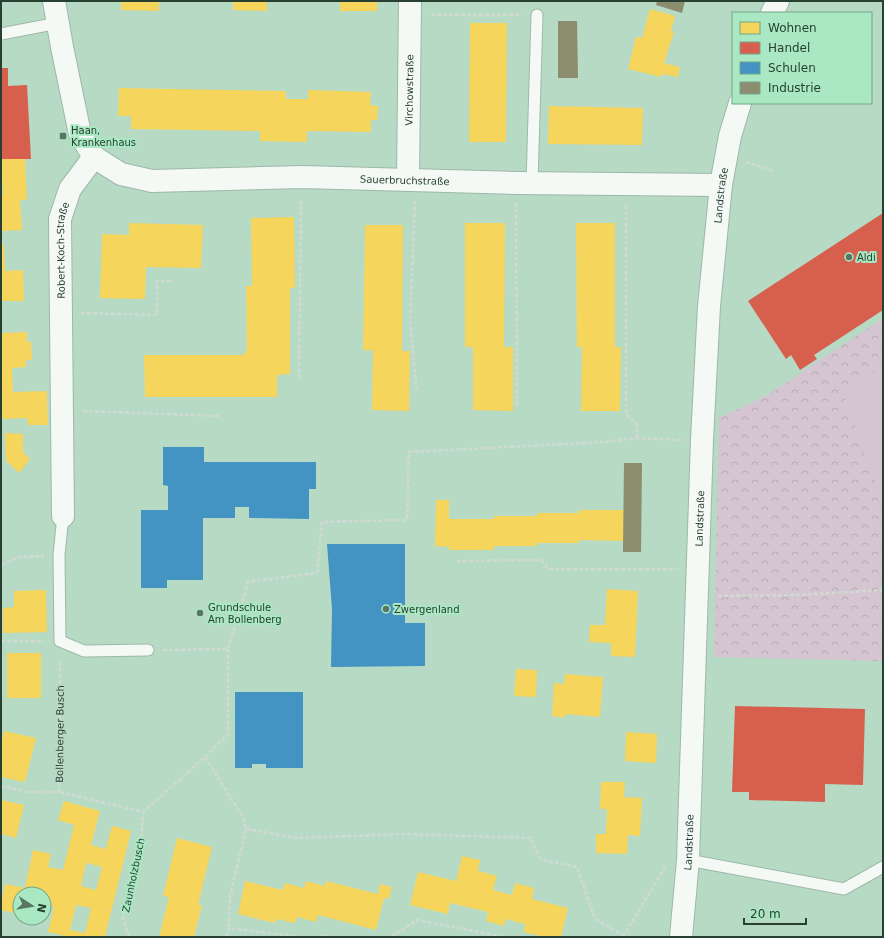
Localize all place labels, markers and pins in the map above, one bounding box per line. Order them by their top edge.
place label: Haan, Krankenhaus [71,125,136,148]
marker: Haan, Krankenhaus [58,131,68,141]
marker: Aldi [844,252,854,262]
place label: Aldi [857,252,876,263]
place label: Grundschule Am Bollenberg [208,602,282,625]
marker: Zwergenland [381,604,391,614]
place label: Zwergenland [394,604,460,615]
marker: Grundschule Am Bollenberg [195,608,205,618]

